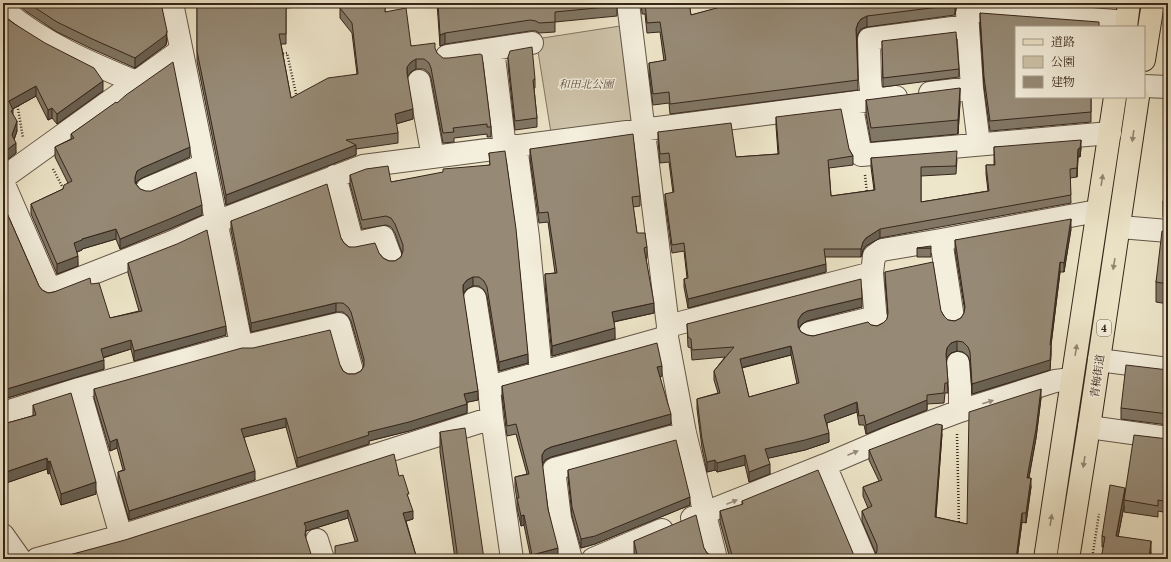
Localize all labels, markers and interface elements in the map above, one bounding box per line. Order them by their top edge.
legend [1015,26,1145,98]
text: 道路 [1051,34,1075,49]
text: 公園 [1051,54,1075,69]
text: 建物 [1051,74,1075,89]
park label: 和田北公園 [559,77,615,91]
one-way arrow [1130,130,1136,142]
one-way arrow [1099,174,1105,186]
one-way arrow [1111,258,1117,270]
road number: 4 [1097,320,1111,336]
one-way arrow [1073,344,1079,356]
street label: 青梅街道 [1087,353,1107,399]
one-way arrow [982,399,994,405]
one-way arrow [847,450,859,456]
one-way arrow [1081,456,1087,468]
one-way arrow [727,498,739,504]
one-way arrow [1048,514,1054,527]

